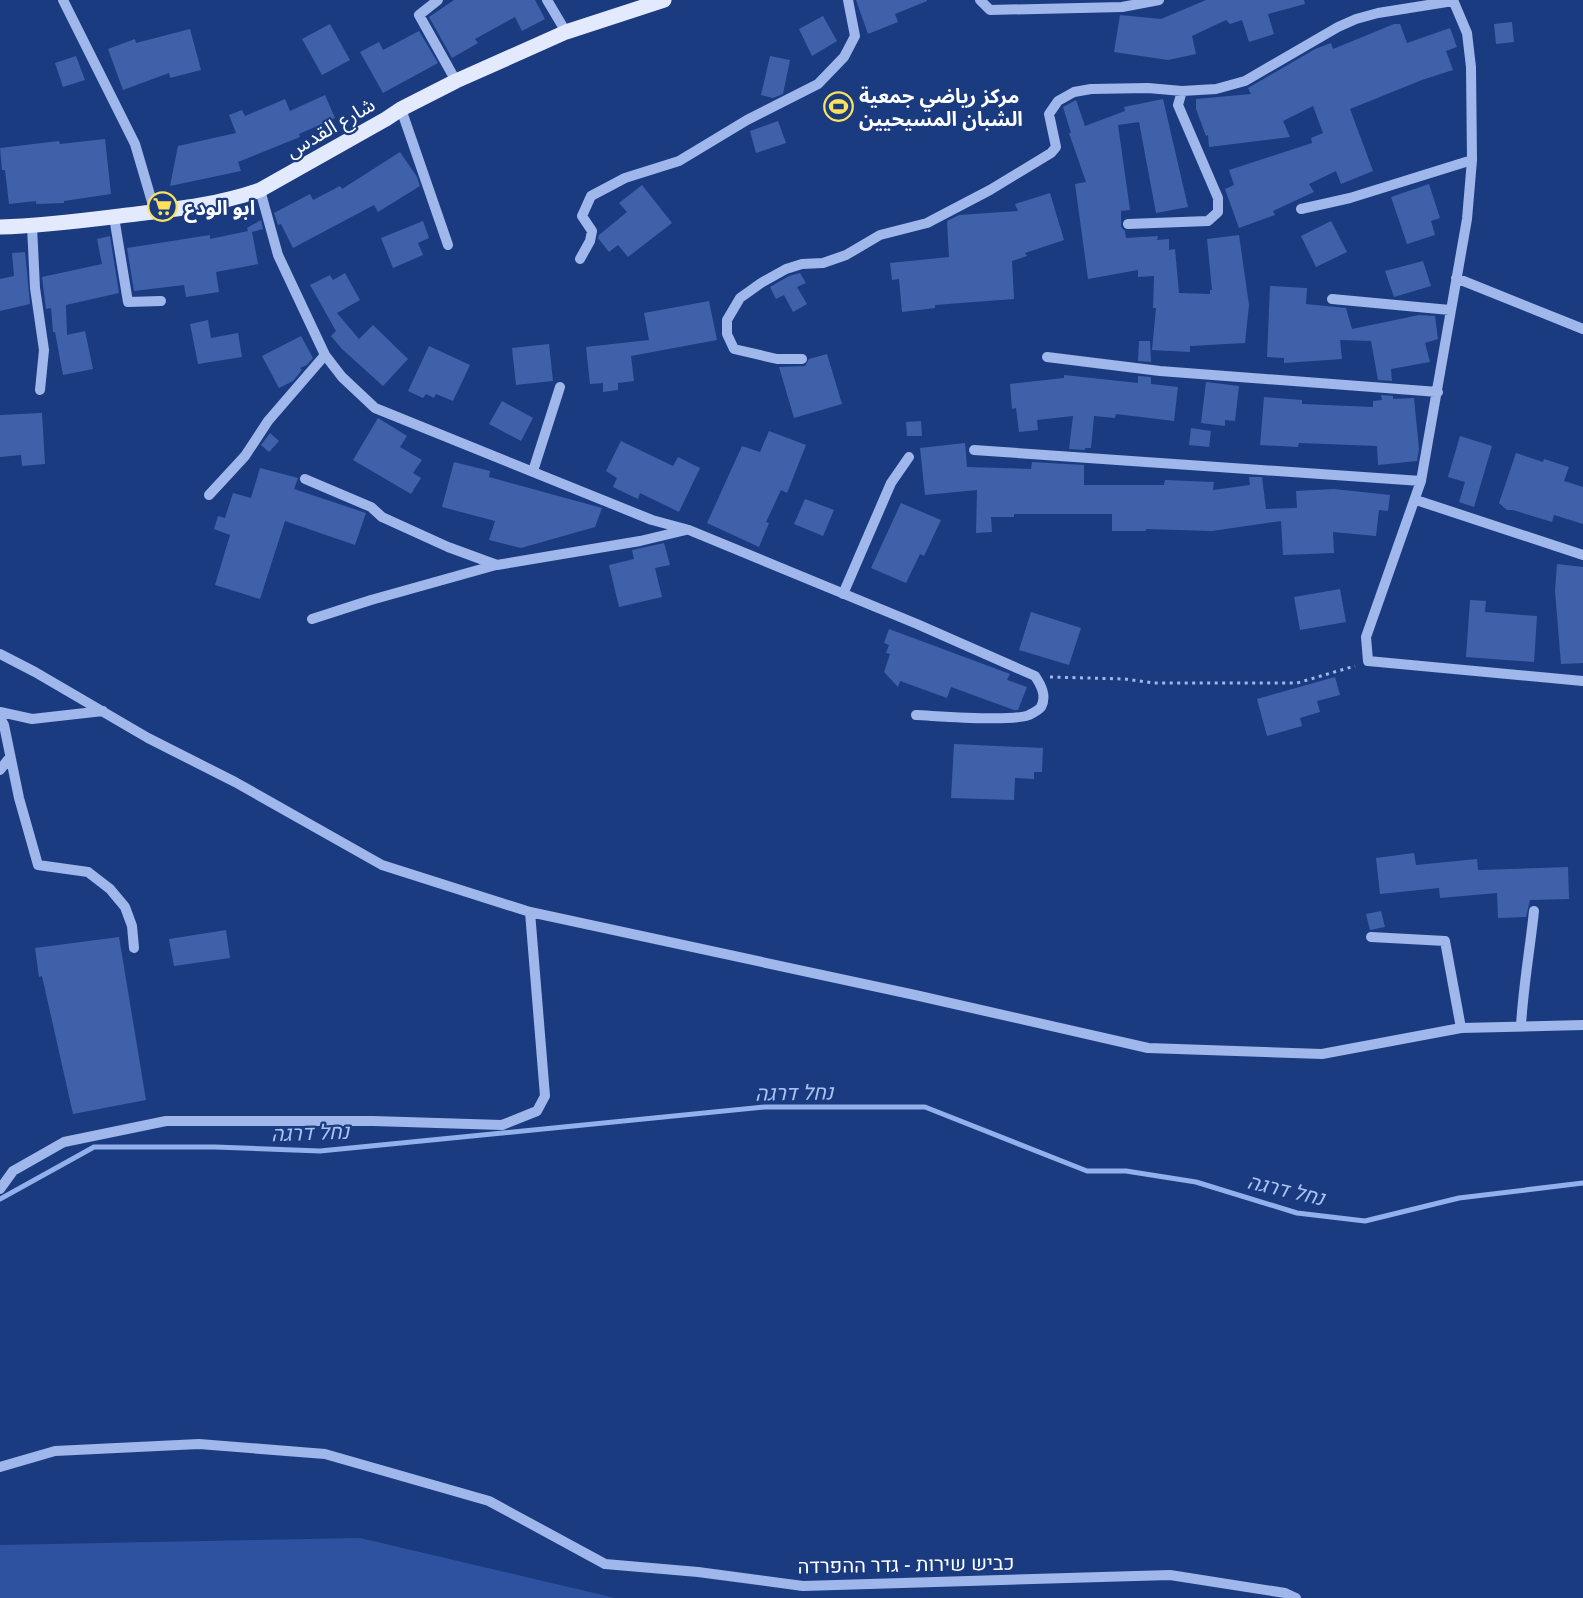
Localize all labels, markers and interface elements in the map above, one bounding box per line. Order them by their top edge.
place label: مركز رياضي جمعية الشبان المسيحيين [859,82,1023,132]
sports icon: مركز رياضي جمعية الشبان المسيحيين [822,90,854,122]
street label: شارع القدس [280,91,381,165]
supermarket icon: ابو الودع [147,191,179,223]
place label: ابو الودع [184,194,255,223]
water label: נחל דרגה [755,1077,835,1107]
water label: נחל דרגה [270,1117,351,1147]
water label: נחל דרגה [1245,1167,1329,1212]
street label: כביש שירות - גדר ההפרדה [797,1549,1015,1579]

